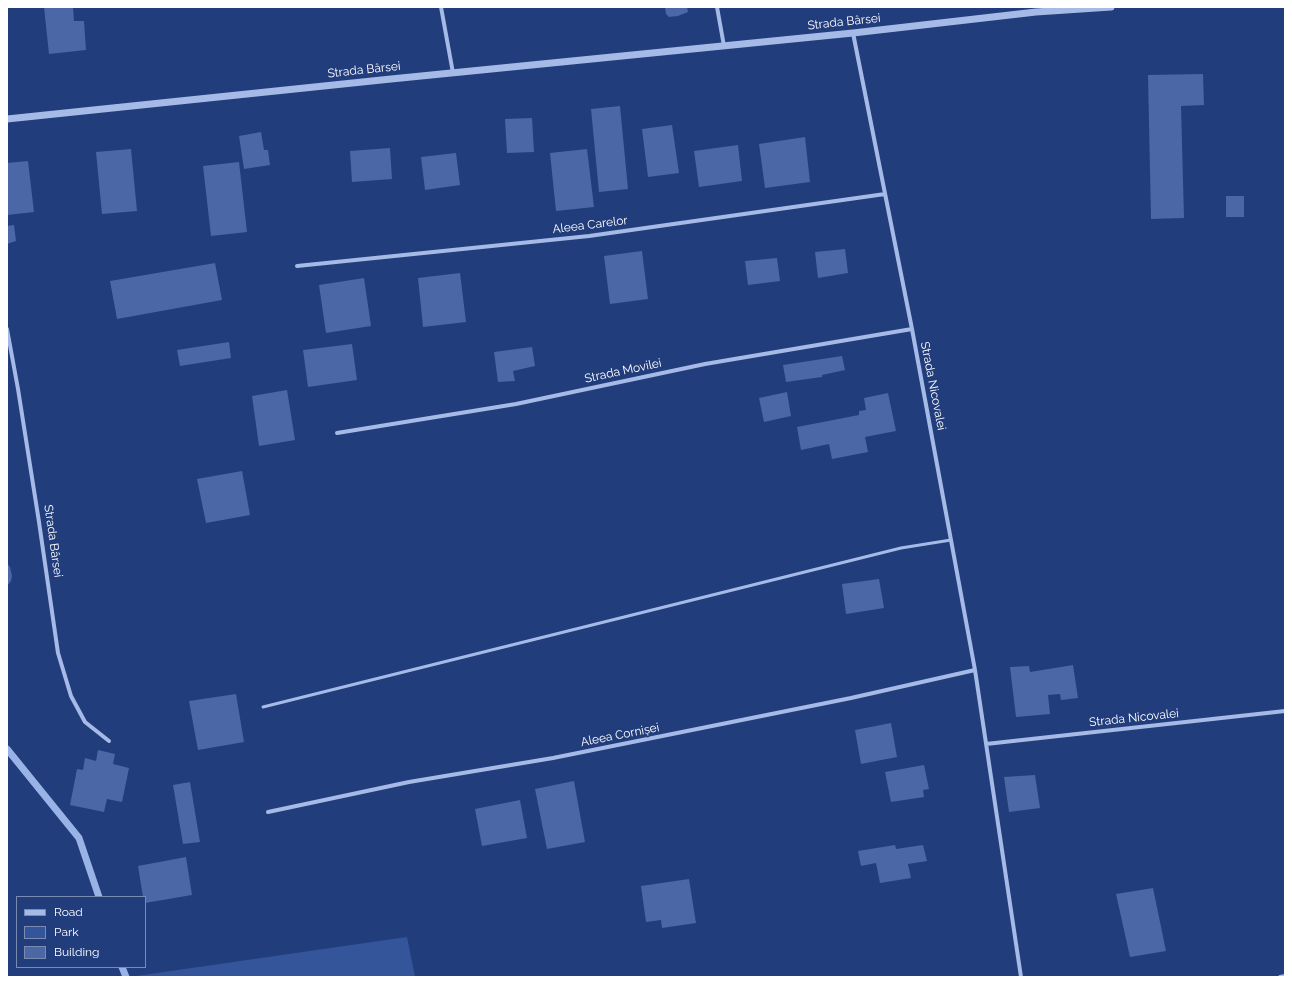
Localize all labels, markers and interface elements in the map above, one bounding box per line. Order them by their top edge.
street label: Strada Bârsei [807,11,881,33]
street label: Strada Bârsei [327,59,401,81]
street label: Aleea Carelor [552,213,628,237]
street label: Strada Nicovalei [917,340,949,432]
street label: Strada Movilei [583,356,663,386]
street label: Strada Bârsei [41,504,65,578]
street label: Strada Nicovalei [1088,706,1180,730]
street label: Aleea Cornișei [580,720,660,750]
legend [16,896,146,968]
text: Road [54,905,83,919]
text: Park [54,925,79,939]
text: Building [54,945,100,959]

